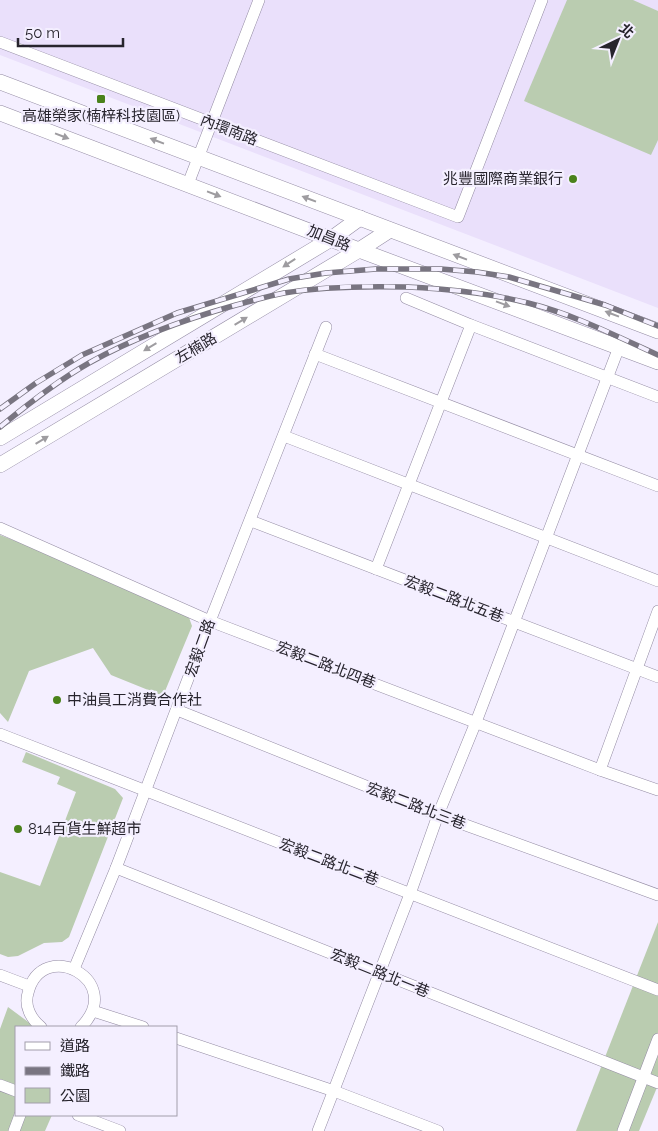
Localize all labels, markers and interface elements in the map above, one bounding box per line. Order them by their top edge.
scale bar [18,15,122,47]
north arrow [593,15,643,65]
text: 北 [616,20,637,41]
text: 50 m [25,24,60,42]
marker: 高雄榮家(楠梓科技園區) [95,93,107,105]
place label: 高雄榮家(楠梓科技園區) [22,107,180,125]
street label: 內環南路 [198,111,260,149]
one-way arrow [55,132,70,140]
one-way arrow [149,137,164,144]
place label: 兆豐國際商業銀行 [443,170,563,188]
marker: 兆豐國際商業銀行 [567,173,579,185]
one-way arrow [207,190,222,198]
one-way arrow [301,195,316,202]
street label: 加昌路 [305,221,353,255]
one-way arrow [453,252,468,260]
one-way arrow [283,259,296,268]
one-way arrow [496,300,511,308]
one-way arrow [605,310,620,317]
one-way arrow [235,316,248,325]
street label: 左楠路 [172,329,220,367]
one-way arrow [144,343,157,352]
one-way arrow [35,436,48,445]
street label: 宏毅二路北五巷 [402,572,506,626]
street label: 宏毅二路 [181,617,219,679]
street label: 宏毅二路北四巷 [274,638,378,692]
place label: 中油員工消費合作社 [67,691,202,709]
marker: 中油員工消費合作社 [51,694,63,706]
street label: 宏毅二路北三巷 [364,779,468,833]
place label: 814百貨生鮮超市 [28,820,142,838]
marker: 814百貨生鮮超市 [12,823,24,835]
street label: 宏毅二路北二巷 [277,835,381,889]
street label: 宏毅二路北一巷 [328,945,432,1001]
legend [15,1026,178,1116]
text: 道路 [60,1037,90,1055]
text: 鐵路 [60,1062,90,1080]
text: 公園 [60,1087,90,1105]

